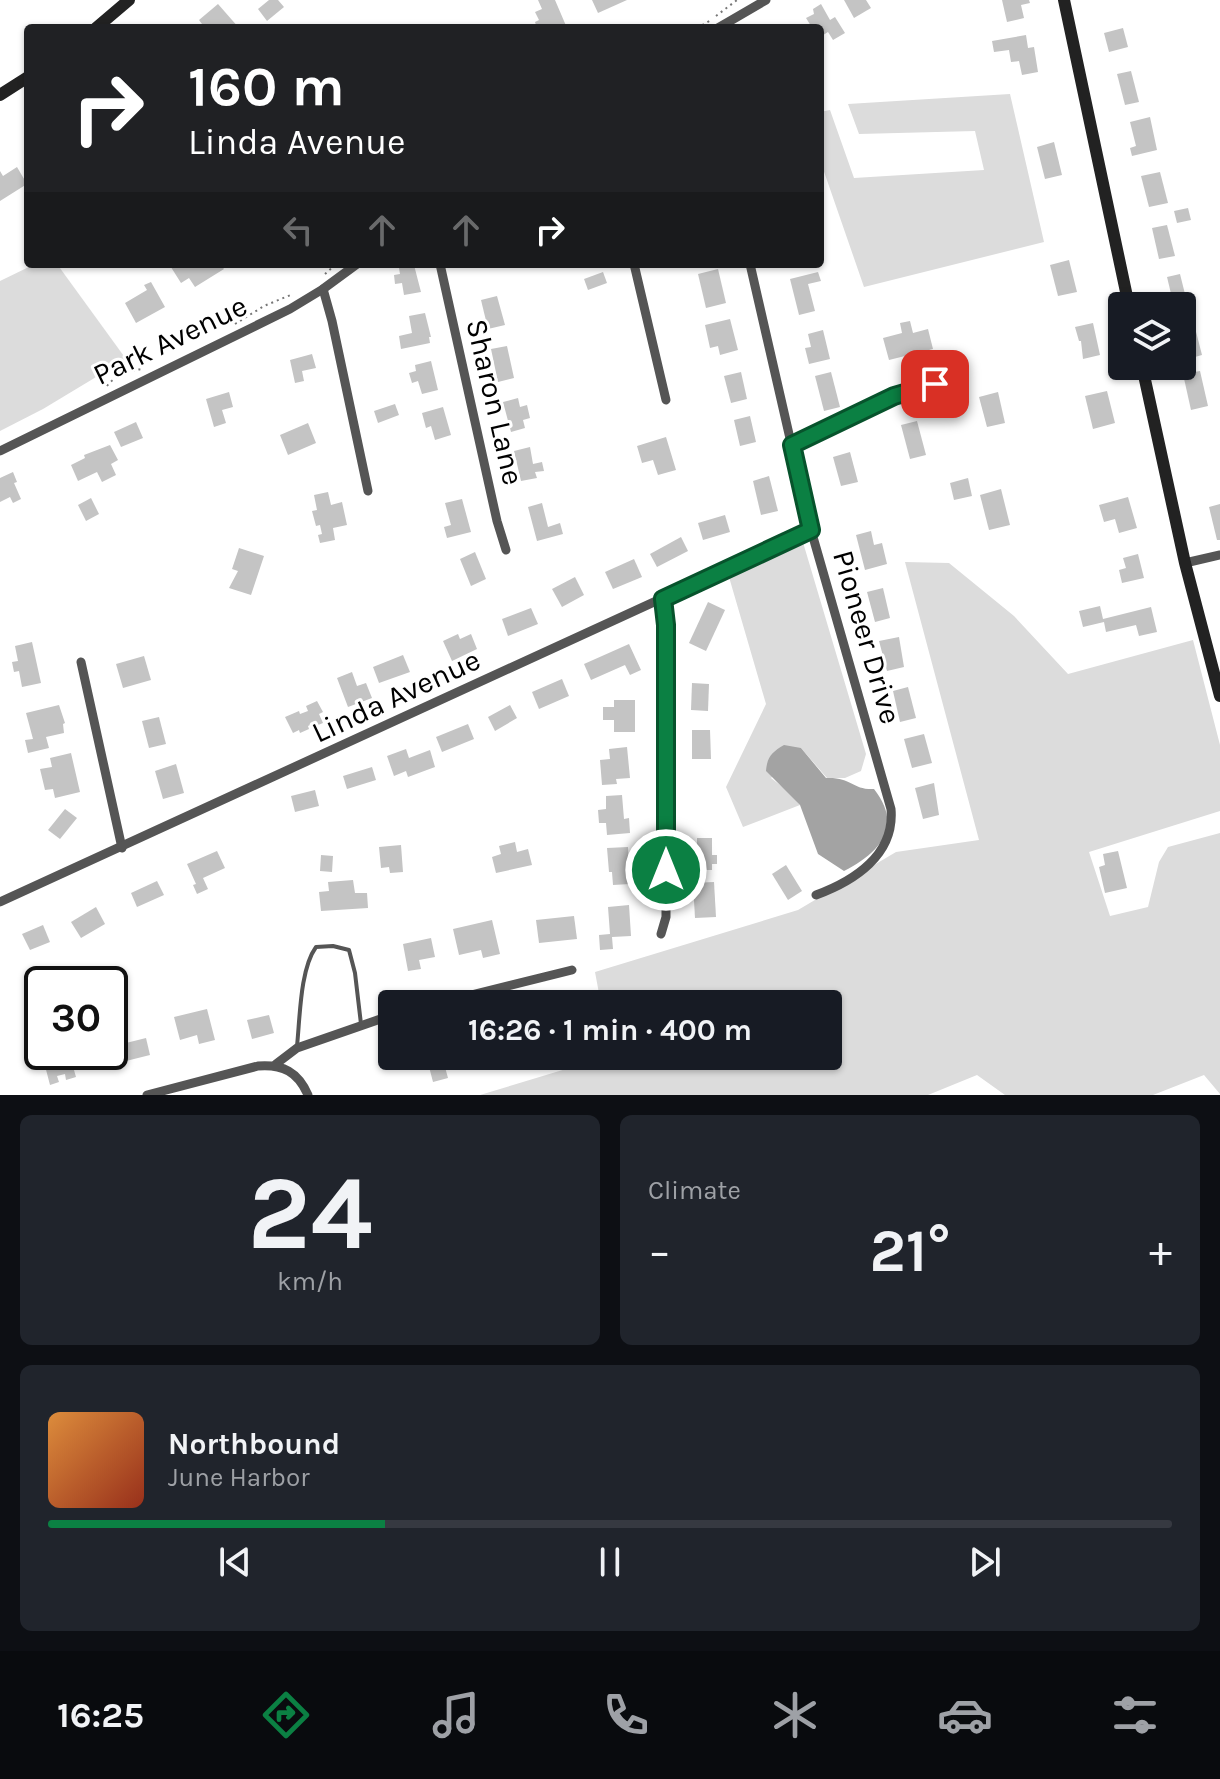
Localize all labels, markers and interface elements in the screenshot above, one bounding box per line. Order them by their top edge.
text: 160 m [188,54,345,119]
icon: right [56,56,160,160]
text: Linda Avenue [188,121,405,163]
icon: left [276,208,320,252]
icon: ahead [360,208,404,252]
icon: ahead [444,208,488,252]
icon: right [528,208,572,252]
street label: Park Avenue [87,287,253,393]
map controls [1108,292,1196,380]
button: layers [1108,292,1196,380]
street label: Sharon Lane [458,315,532,489]
pin [901,350,969,418]
icon: arrive [913,362,957,406]
street label: Pioneer Drive [825,546,909,728]
street label: Linda Avenue [306,641,486,751]
position arrow [624,828,708,912]
speed limit sign: 30 [24,966,128,1070]
text: 16:26 · 1 min · 400 m [468,1012,752,1048]
text: 24 [248,1153,372,1274]
text: Climate [648,1175,741,1206]
text: 21° [870,1216,951,1286]
text: − [648,1226,671,1277]
text: + [1149,1226,1172,1277]
text: km/h [277,1266,343,1297]
text: Northbound [168,1426,340,1462]
text: June Harbor [168,1462,310,1493]
icon: previous [213,1540,257,1584]
icon: pause [588,1540,632,1584]
icon: next [963,1540,1007,1584]
icon: directions [258,1687,314,1743]
icon: music [428,1687,484,1743]
icon: phone [598,1687,654,1743]
icon: climate [767,1687,823,1743]
icon: car [937,1687,993,1743]
icon: filters [1107,1687,1163,1743]
text: 16:25 [57,1694,144,1736]

